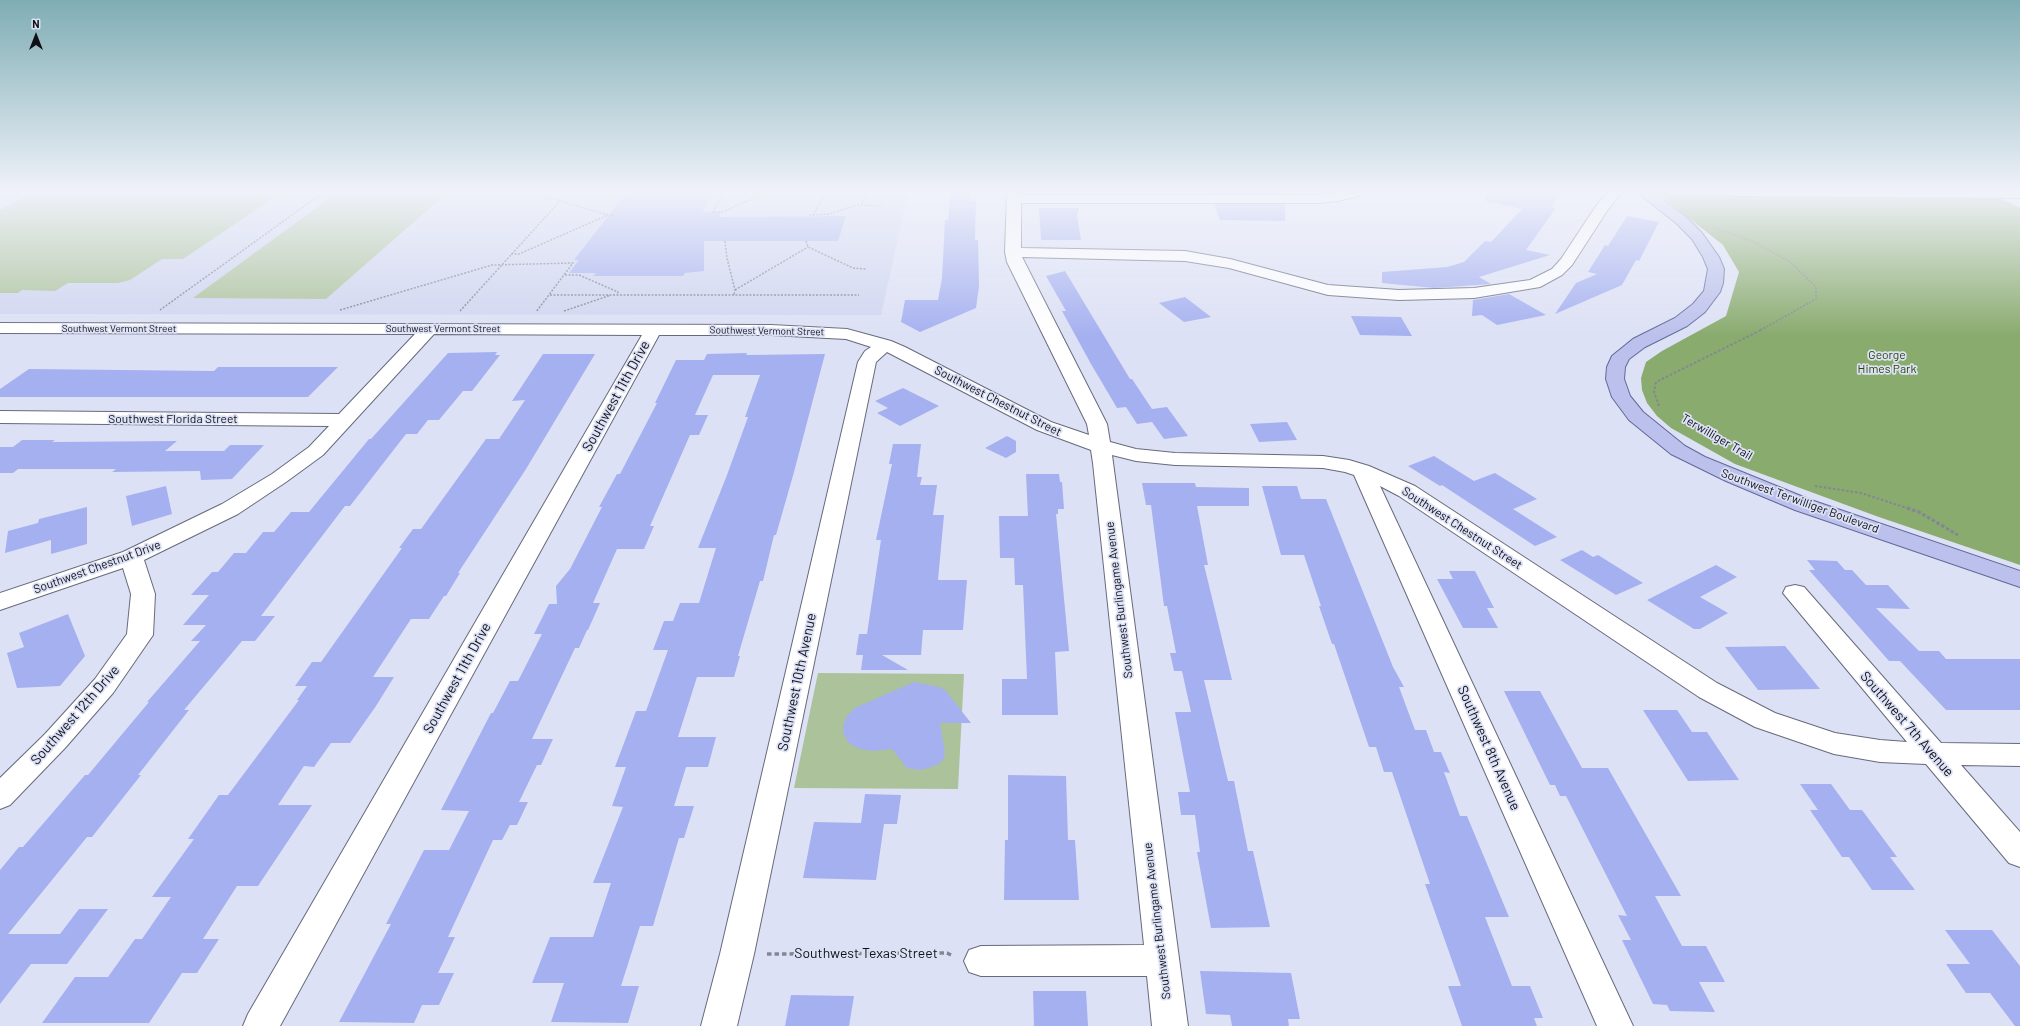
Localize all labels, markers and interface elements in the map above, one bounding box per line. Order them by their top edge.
north arrow [16,16,56,56]
text: N [32,17,40,30]
street label: Southwest Vermont Street [62,323,176,335]
street label: Southwest Vermont Street [386,323,500,335]
street label: Southwest Vermont Street [710,324,824,338]
street label: Southwest 11th Drive [579,338,653,454]
park label: George Himes Park [1858,348,1916,376]
street label: Southwest Chestnut Street [932,363,1064,439]
street label: Terwilliger Trail [1679,411,1755,463]
street label: Southwest Florida Street [108,412,238,426]
street label: Southwest Terwilliger Boulevard [1719,466,1881,536]
street label: Southwest Chestnut Street [1399,484,1525,572]
street label: Southwest Burlingame Avenue [1102,521,1136,679]
street label: Southwest Chestnut Drive [31,537,163,597]
street label: Southwest 10th Avenue [774,612,820,752]
street label: Southwest 11th Drive [420,620,494,736]
street label: Southwest 12th Drive [27,662,123,768]
street label: Southwest 7th Avenue [1857,668,1957,780]
street label: Southwest 8th Avenue [1454,683,1524,813]
street label: Southwest Burlingame Avenue [1140,842,1174,1000]
street label: Southwest Texas Street [794,945,938,961]

